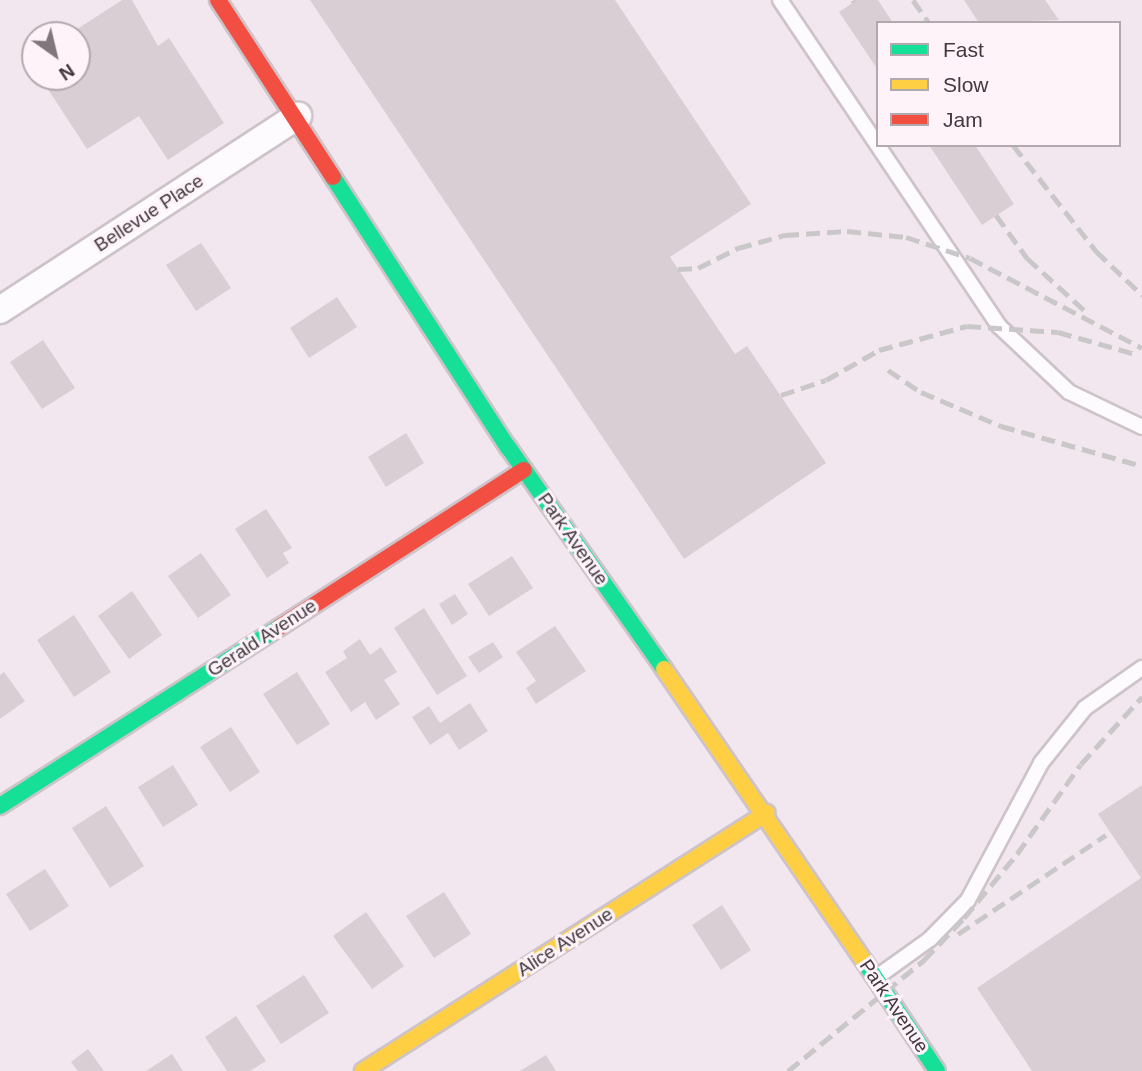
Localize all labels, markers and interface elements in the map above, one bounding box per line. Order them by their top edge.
north arrow [21,21,91,91]
legend [876,21,1121,147]
text: Fast [943,38,984,61]
text: N [55,60,78,85]
text: Slow [943,73,989,96]
text: Jam [943,108,983,131]
street label: Bellevue Place [90,169,208,257]
street label: Park Avenue [533,488,613,590]
street label: Gerald Avenue [203,594,321,682]
street label: Alice Avenue [512,902,618,982]
street label: Park Avenue [854,955,934,1057]

